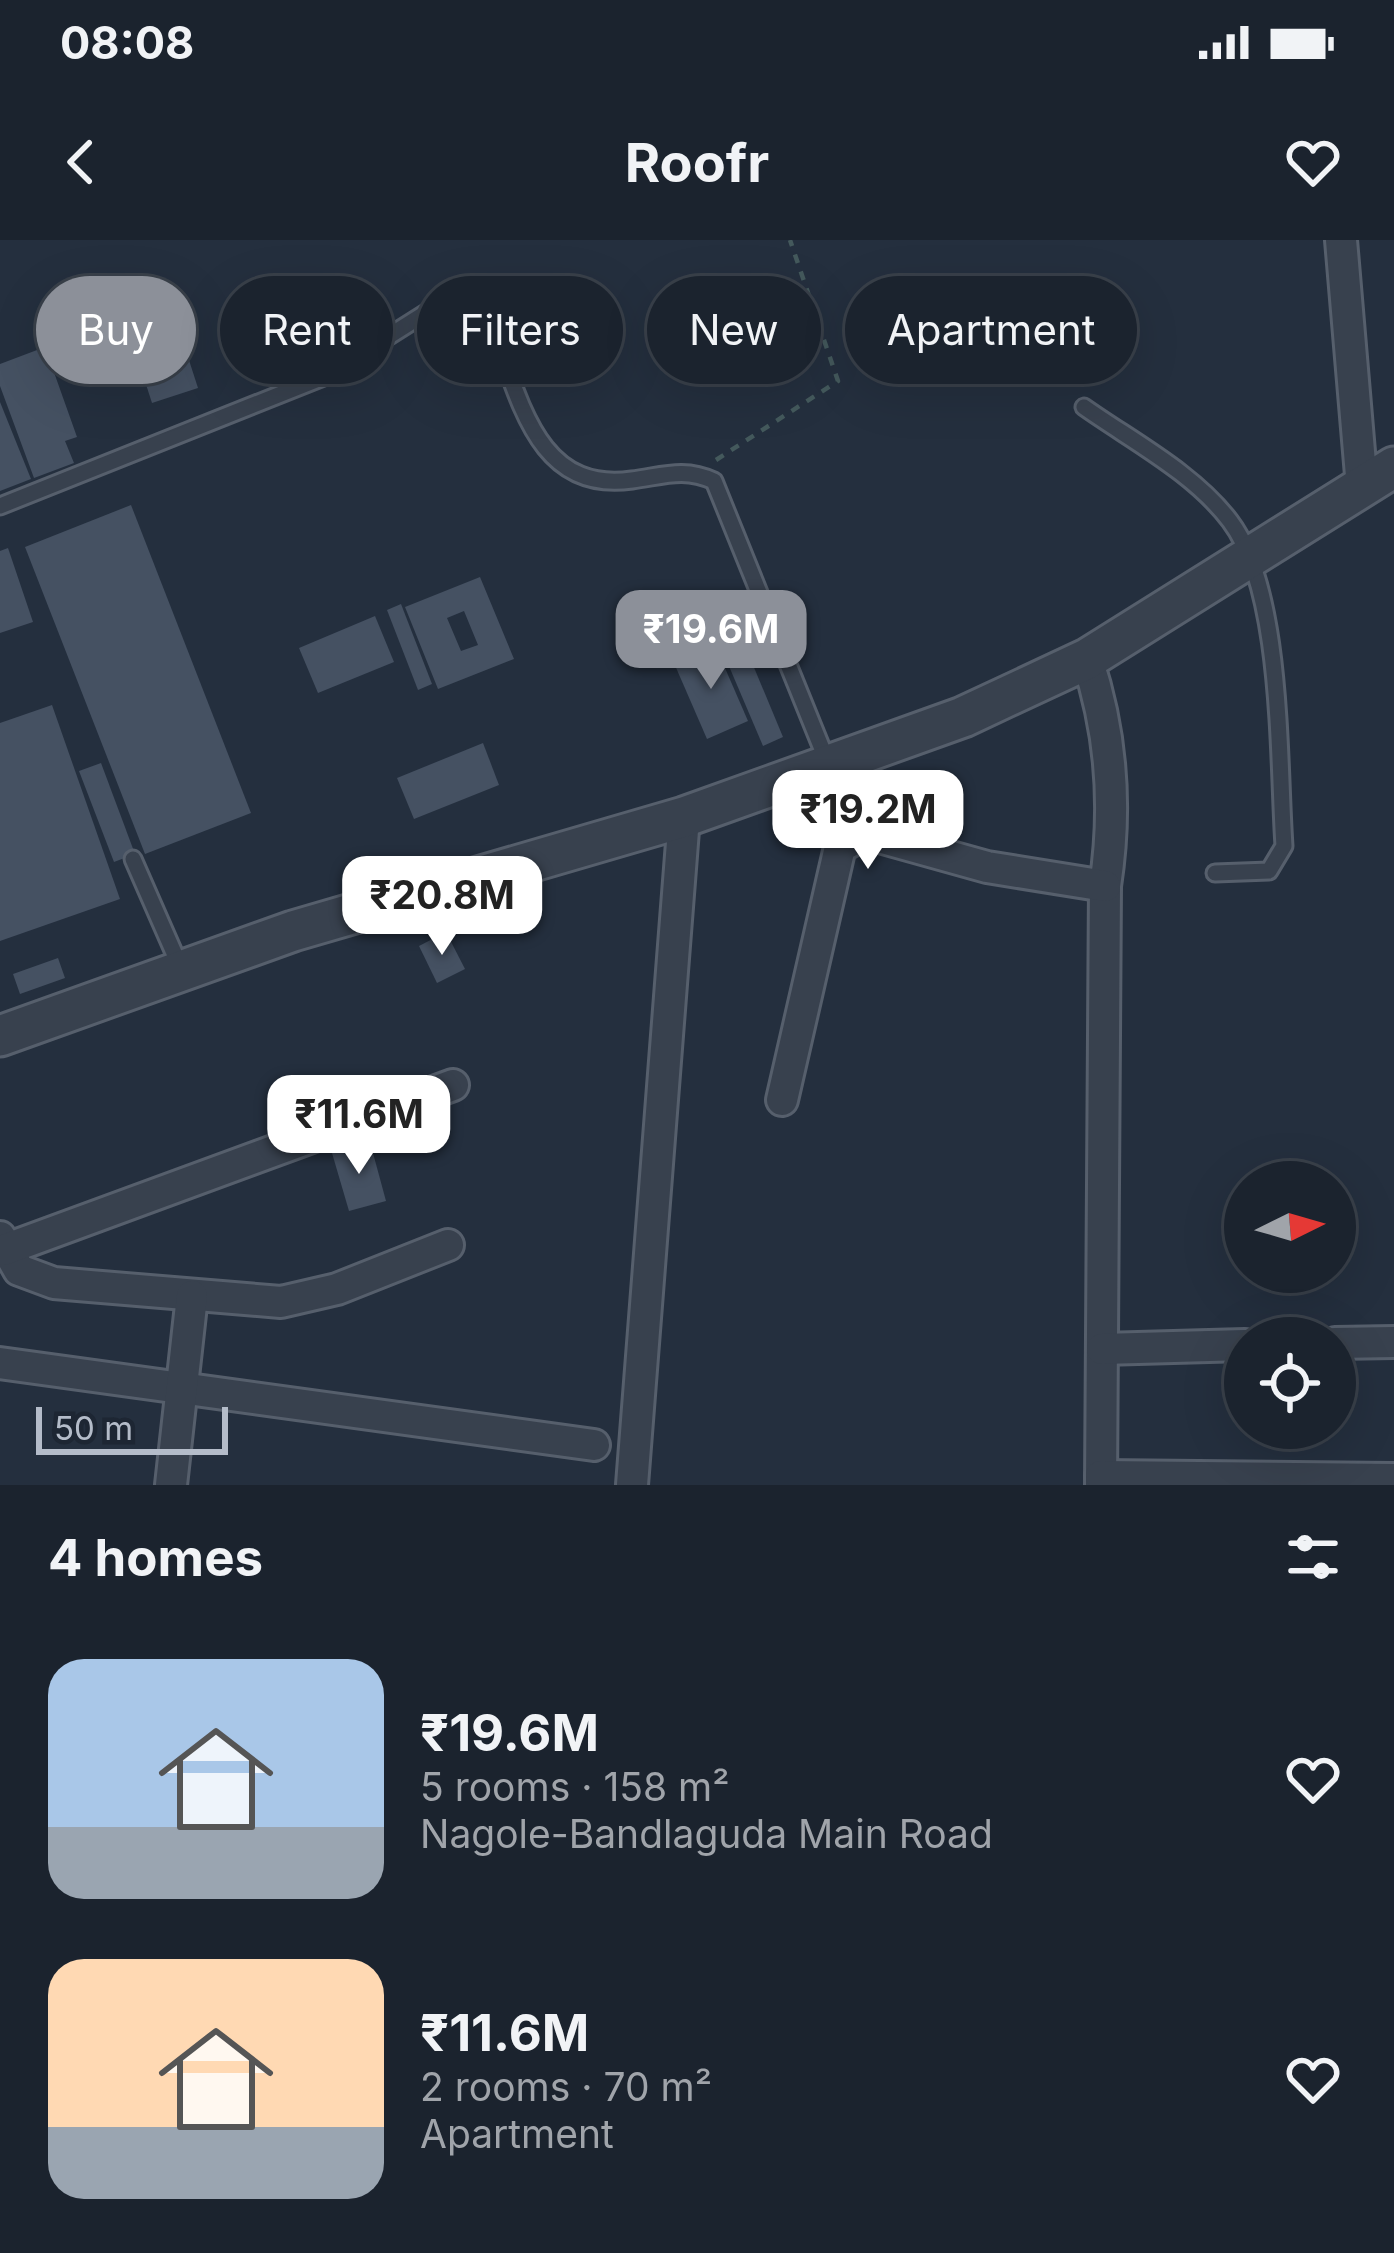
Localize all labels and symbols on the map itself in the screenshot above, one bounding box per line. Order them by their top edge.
pin: ₹19.6M [613,590,809,692]
pin: ₹19.2M [770,770,966,872]
pin: ₹20.8M [344,856,540,958]
pin: ₹11.6M [261,1075,457,1177]
north arrow [1224,1161,1356,1293]
scale bar [36,1401,228,1454]

